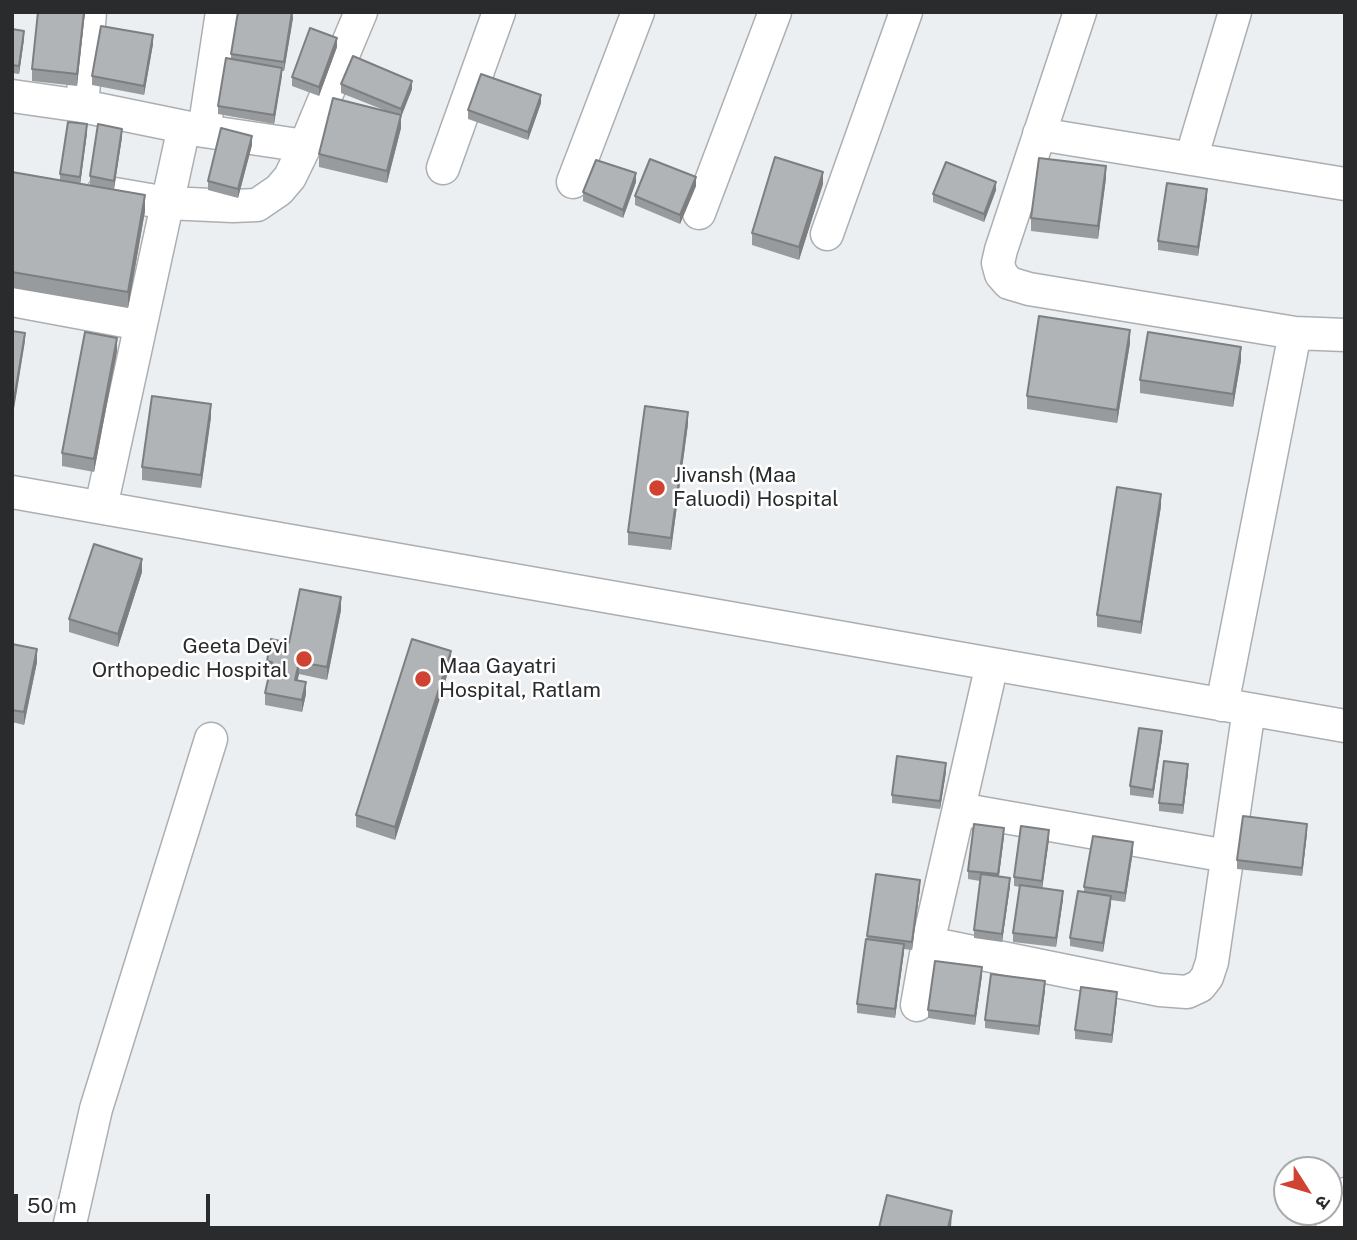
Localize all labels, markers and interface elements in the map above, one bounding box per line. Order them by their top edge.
place label: Jivansh (Maa Faluodi) Hospital [673,463,839,513]
marker: Jivansh (Maa Faluodi) Hospital [647,478,667,498]
place label: Geeta Devi Orthopedic Hospital [92,634,288,684]
marker: Geeta Devi Orthopedic Hospital [294,649,314,669]
place label: Maa Gayatri Hospital, Ratlam [439,654,601,704]
marker: Maa Gayatri Hospital, Ratlam [413,669,433,689]
north arrow [1273,1156,1343,1226]
scale bar [18,1180,214,1224]
text: उ [1311,1191,1335,1213]
text: 50 m [27,1193,77,1218]

